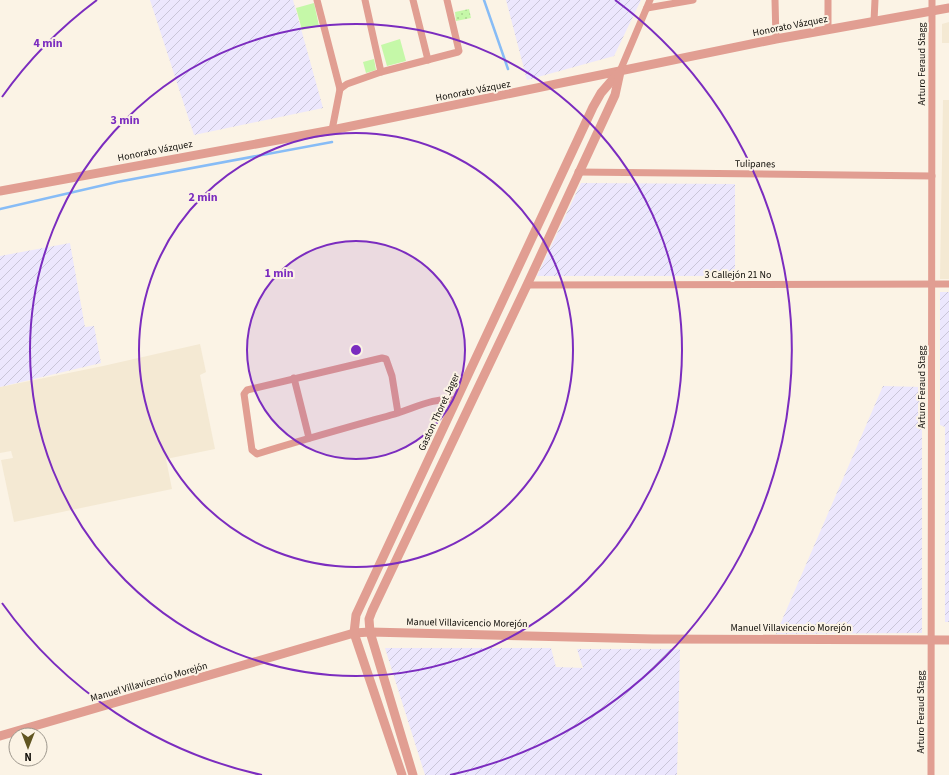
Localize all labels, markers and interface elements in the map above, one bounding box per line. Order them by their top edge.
street label: Honorato Vázquez [751,12,829,40]
street label: Arturo Feraud Stagg [915,23,929,105]
text: 4 min [33,35,63,52]
street label: Honorato Vázquez [434,77,512,105]
text: 3 min [110,112,140,129]
street label: Honorato Vázquez [116,137,194,165]
street label: Tulipanes [735,157,775,171]
text: 2 min [188,189,218,206]
text: 1 min [264,265,294,282]
street label: 3 Callejón 21 No [705,268,771,282]
centre of rings [349,343,363,357]
street label: Arturo Feraud Stagg [915,346,929,428]
street label: Gaston Thoret Jager [415,370,463,453]
street label: Manuel Villavicencio Morejón [406,615,528,631]
street label: Manuel Villavicencio Morejón [730,621,852,635]
street label: Manuel Villavicencio Morejón [89,659,209,705]
street label: Arturo Feraud Stagg [914,671,928,753]
north arrow [8,727,48,767]
text: N [24,749,32,764]

